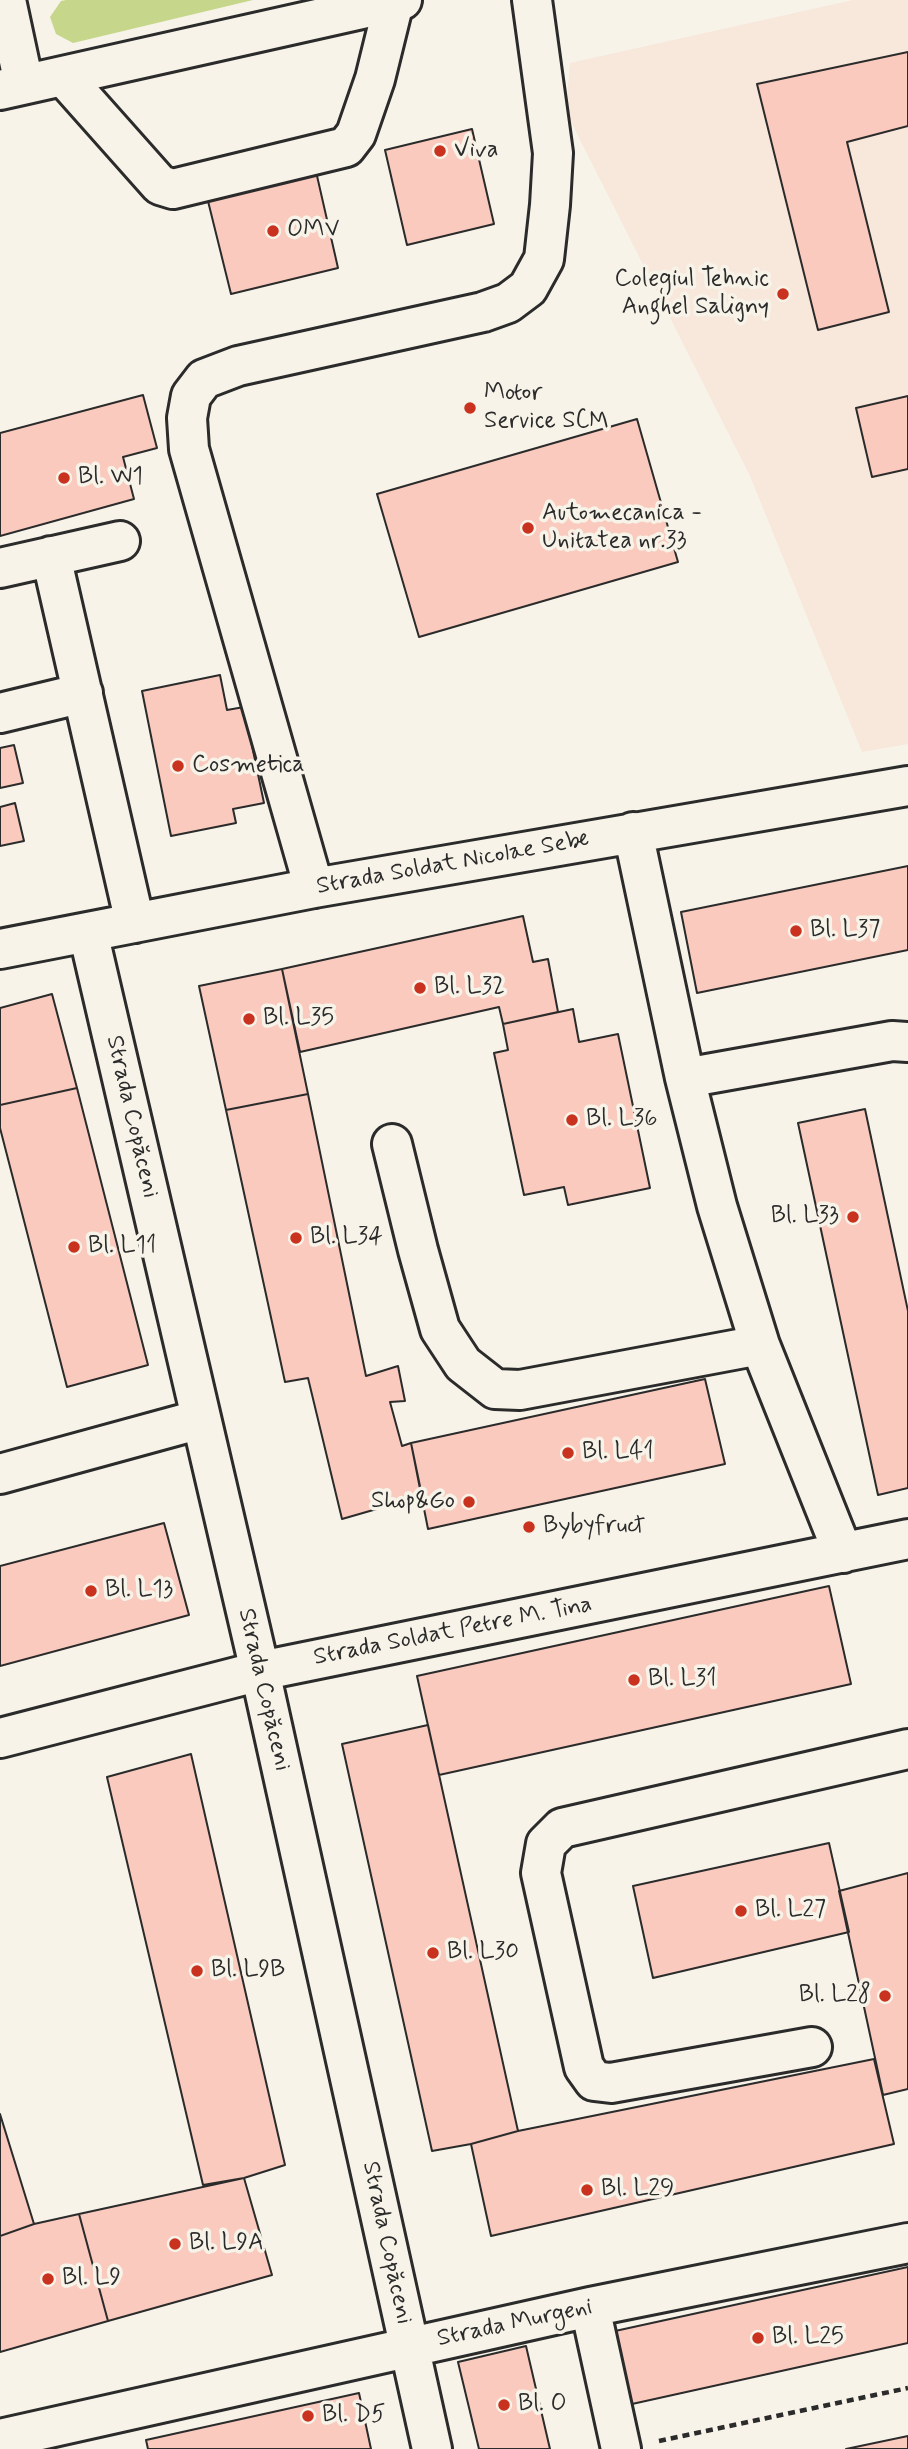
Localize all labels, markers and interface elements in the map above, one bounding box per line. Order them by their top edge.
place label: Viva [454,137,498,165]
marker: Viva [432,143,448,159]
place label: OMV [287,217,340,245]
marker: OMV [265,223,281,239]
place label: Colegiul Tehnic Anghel Saligny [615,266,769,322]
marker: Colegiul Tehnic Anghel Saligny [775,286,791,302]
place label: Motor Service SCM [484,380,609,436]
marker: Motor Service SCM [462,400,478,416]
place label: Bl. W1 [78,464,143,492]
marker: Bl. W1 [56,470,72,486]
place label: Automecanica - Unitatea nr.33 [542,500,702,556]
marker: Automecanica - Unitatea nr.33 [520,520,536,536]
place label: Cosmetica [192,752,304,780]
marker: Cosmetica [170,758,186,774]
street label: Strada Soldat Nicolae Sebe [314,826,592,902]
place label: Bl. L37 [810,917,880,945]
marker: Bl. L37 [788,923,804,939]
place label: Bl. L32 [434,974,505,1002]
marker: Bl. L32 [412,980,428,996]
place label: Bl. L35 [263,1005,334,1033]
marker: Bl. L35 [241,1011,257,1027]
street label: Strada Copăceni [98,1033,164,1201]
place label: Bl. L36 [586,1106,657,1134]
marker: Bl. L36 [564,1112,580,1128]
place label: Bl. L33 [771,1203,839,1231]
marker: Bl. L33 [845,1209,861,1225]
place label: Bl. L34 [310,1224,383,1252]
marker: Bl. L34 [288,1230,304,1246]
place label: Bl. L11 [88,1233,156,1261]
marker: Bl. L11 [66,1239,82,1255]
place label: Bl. L41 [582,1439,654,1467]
marker: Bl. L41 [560,1445,576,1461]
place label: Shop&Go [371,1488,455,1516]
marker: Shop&Go [461,1494,477,1510]
place label: Bybyfruct [543,1513,645,1541]
marker: Bybyfruct [521,1519,537,1535]
place label: Bl. L13 [105,1577,173,1605]
marker: Bl. L13 [83,1583,99,1599]
street label: Strada Soldat Petre M. Tina [311,1591,595,1673]
street label: Strada Copăceni [230,1606,296,1774]
place label: Bl. L31 [648,1666,716,1694]
marker: Bl. L31 [626,1672,642,1688]
place label: Bl. L27 [755,1897,826,1925]
marker: Bl. L27 [733,1903,749,1919]
place label: Bl. L30 [447,1939,519,1967]
marker: Bl. L30 [425,1945,441,1961]
place label: Bl. L9B [211,1957,285,1985]
marker: Bl. L9B [189,1963,205,1979]
place label: Bl. L28 [799,1982,871,2010]
marker: Bl. L28 [877,1988,893,2004]
street label: Strada Copăceni [355,2159,417,2327]
place label: Bl. L29 [601,2176,674,2204]
marker: Bl. L29 [579,2182,595,2198]
place label: Bl. L9A [189,2230,264,2258]
marker: Bl. L9A [167,2236,183,2252]
place label: Bl. L9 [62,2265,121,2293]
marker: Bl. L9 [40,2271,56,2287]
street label: Strada Murgeni [435,2294,595,2354]
place label: Bl. L25 [772,2324,844,2352]
marker: Bl. L25 [750,2330,766,2346]
place label: Bl. O [518,2391,567,2419]
marker: Bl. O [496,2397,512,2413]
place label: Bl. D5 [322,2402,385,2430]
marker: Bl. D5 [300,2408,316,2424]

